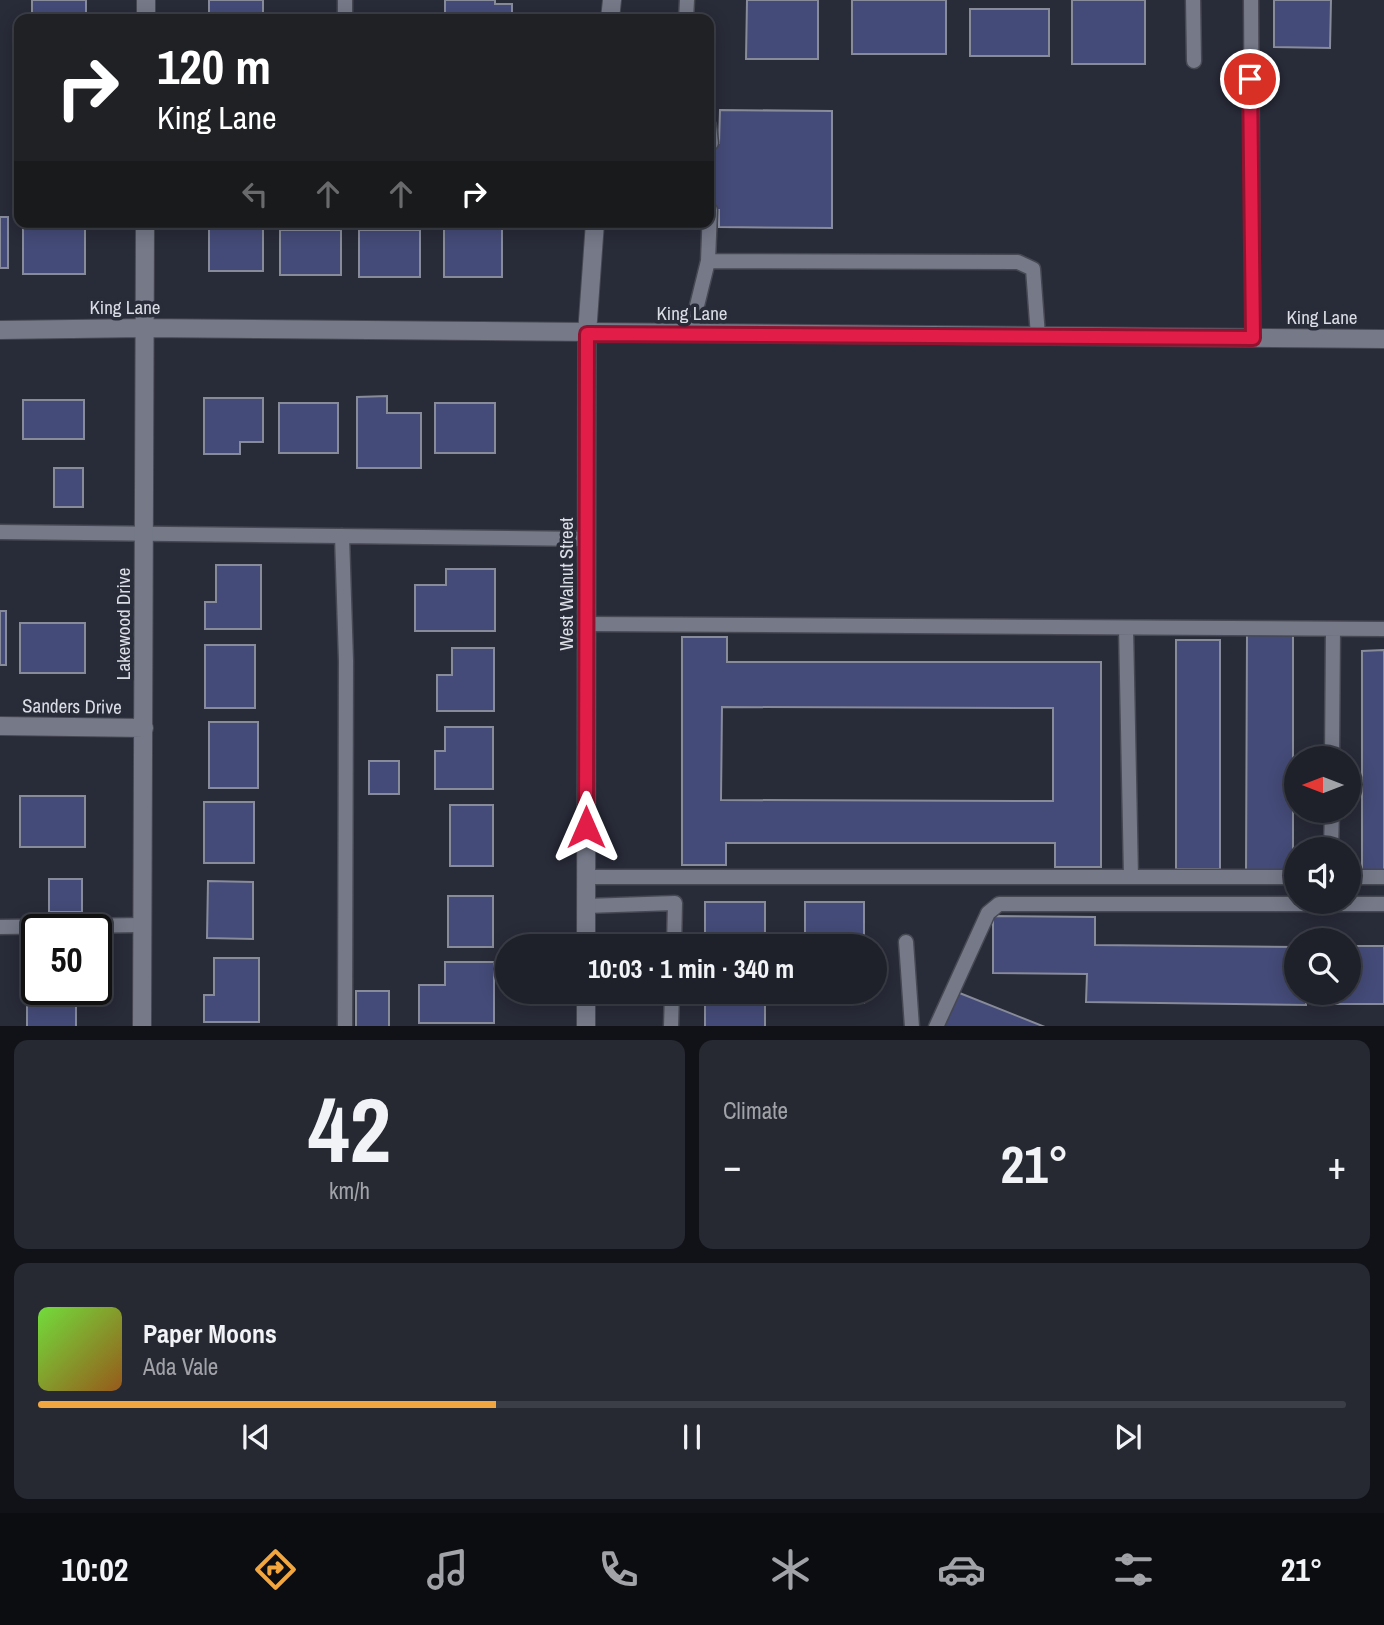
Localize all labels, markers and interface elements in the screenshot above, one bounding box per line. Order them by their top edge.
text: 120 m [157,33,271,99]
icon: right [42,42,133,133]
pin [1220,49,1280,109]
icon: arrive [1231,60,1269,98]
text: King Lane [157,96,277,139]
icon: left [236,175,274,213]
icon: ahead [309,175,347,213]
icon: ahead [382,175,420,213]
icon: right [455,175,493,213]
street label: King Lane [89,294,161,320]
street label: King Lane [656,300,728,326]
street label: King Lane [1286,304,1358,330]
street label: West Walnut Street [553,517,579,651]
street label: Lakewood Drive [110,568,136,680]
street label: Sanders Drive [22,692,122,720]
north arrow [1284,746,1362,822]
map controls [1284,746,1361,1005]
position arrow [549,790,623,864]
button: sound [1284,837,1361,914]
speed limit sign: 50 [21,914,112,1005]
button: search [1284,928,1361,1005]
text: 10:03 · 1 min · 340 m [588,951,794,986]
text: 42 [308,1068,391,1190]
text: Climate [723,1095,788,1126]
text: 21° [1000,1129,1069,1199]
text: − [723,1140,741,1191]
text: + [1328,1140,1346,1191]
text: km/h [329,1175,370,1206]
text: Paper Moons [143,1316,277,1351]
text: Ada Vale [143,1351,218,1382]
icon: previous [237,1418,275,1456]
icon: pause [673,1418,711,1456]
icon: next [1109,1418,1147,1456]
icon: directions [251,1545,300,1594]
icon: music [423,1545,472,1594]
icon: phone [594,1545,643,1594]
icon: climate [766,1545,815,1594]
icon: car [937,1545,986,1594]
icon: filters [1109,1545,1158,1594]
text: 10:02 [61,1548,128,1591]
text: 21° [1281,1548,1323,1591]

